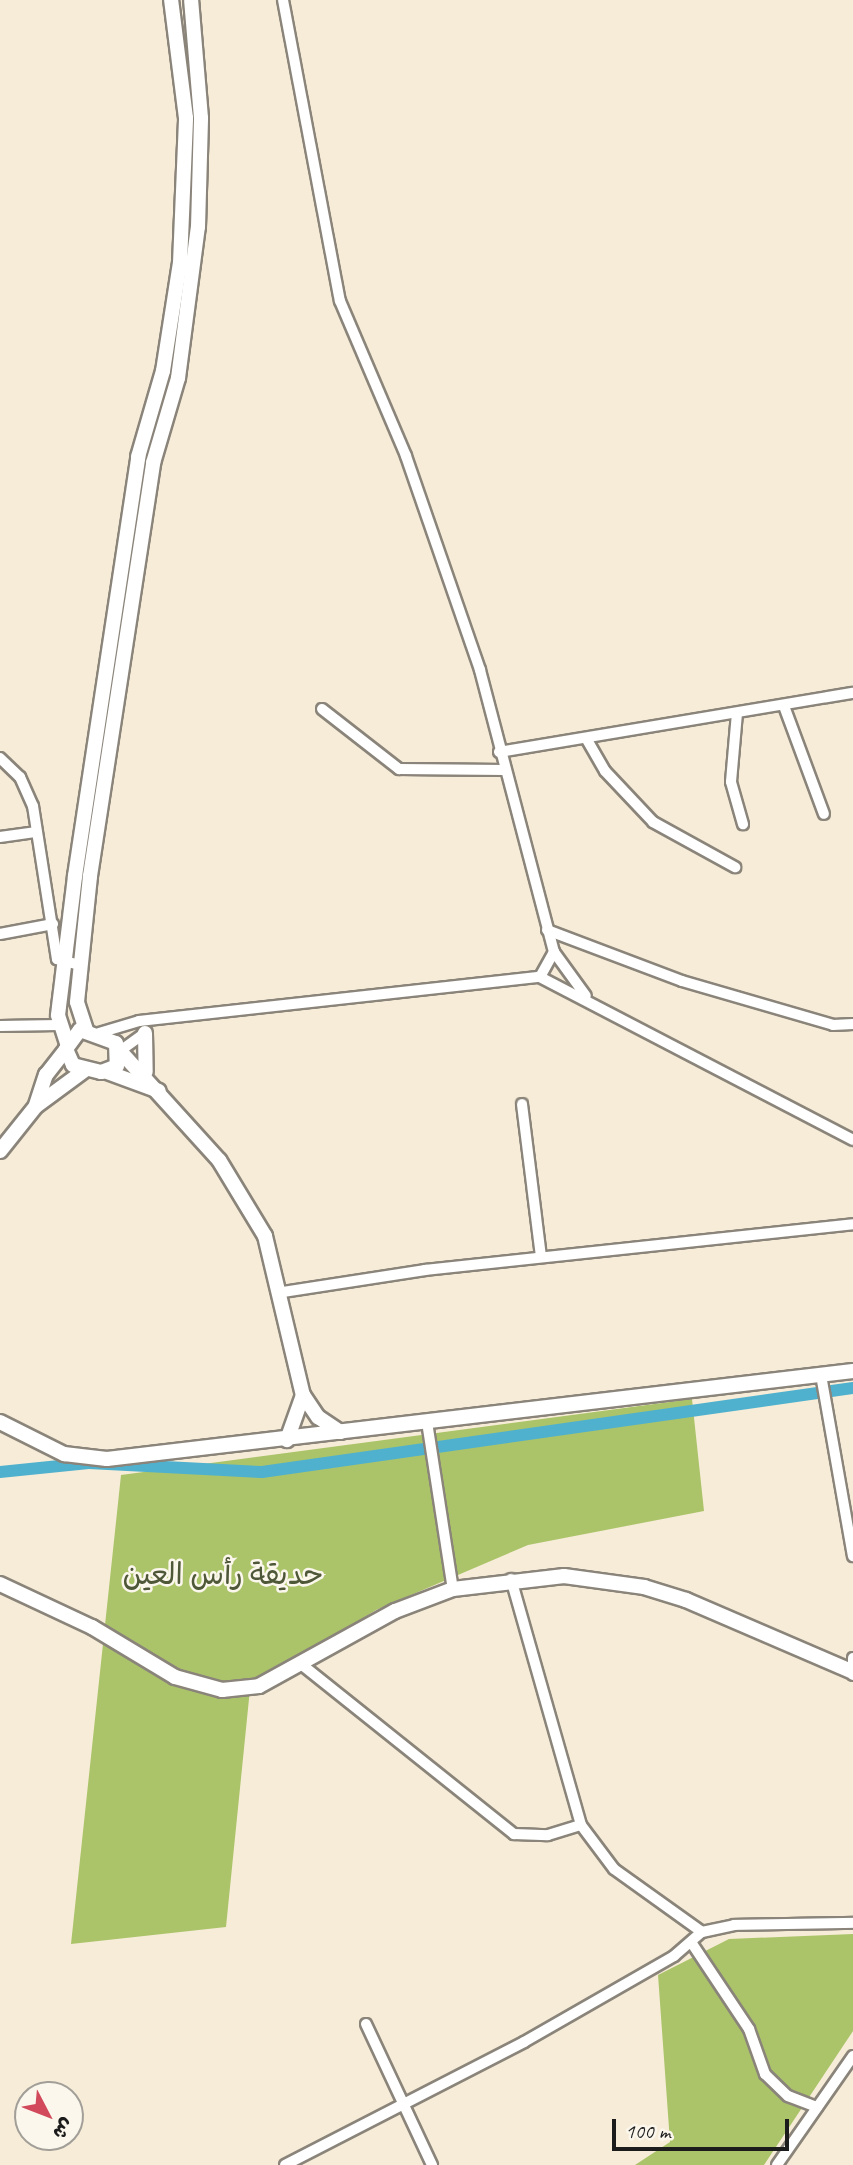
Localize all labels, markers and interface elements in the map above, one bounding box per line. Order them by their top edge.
park label: حديقة رأس العين [122,1556,324,1592]
north arrow [14,2081,84,2151]
scale bar [615,2106,792,2150]
text: ش [47,2113,79,2145]
text: 100 m [625,2118,670,2144]

